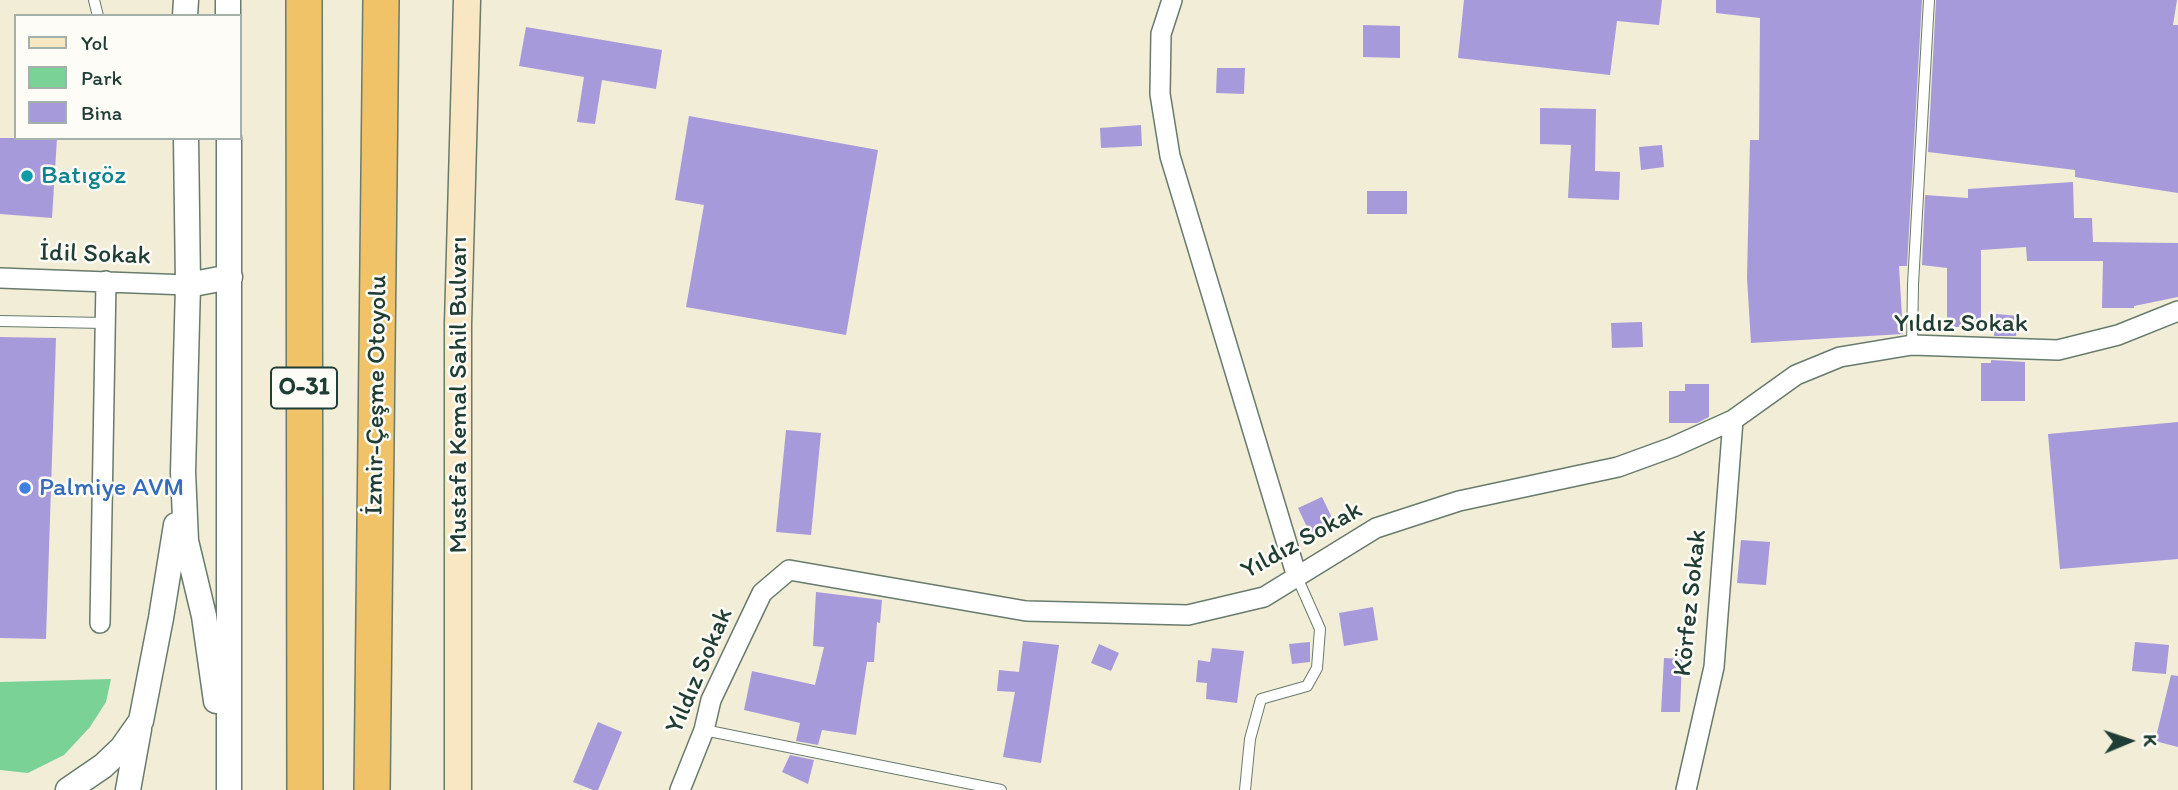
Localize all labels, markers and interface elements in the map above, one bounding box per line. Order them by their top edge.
legend [14,14,242,140]
text: Yol [81,30,108,55]
text: Park [81,65,122,90]
text: Bina [81,100,122,125]
place label: Batıgöz [41,160,126,192]
marker: Batıgöz [19,168,35,184]
street label: Mustafa Kemal Sahil Bulvarı [443,236,475,554]
street label: İdil Sokak [39,237,151,273]
street label: İzmir-Çeşme Otoyolu [359,275,395,515]
street label: Yıldız Sokak [1894,308,2028,340]
road number: O-31 [271,368,337,408]
place label: Palmiye AVM [39,472,184,504]
marker: Palmiye AVM [17,480,33,496]
street label: Yıldız Sokak [1236,495,1368,587]
street label: Körfez Sokak [1668,528,1714,678]
street label: Yıldız Sokak [660,603,740,739]
north arrow [2094,706,2164,776]
text: K [2139,734,2162,747]

